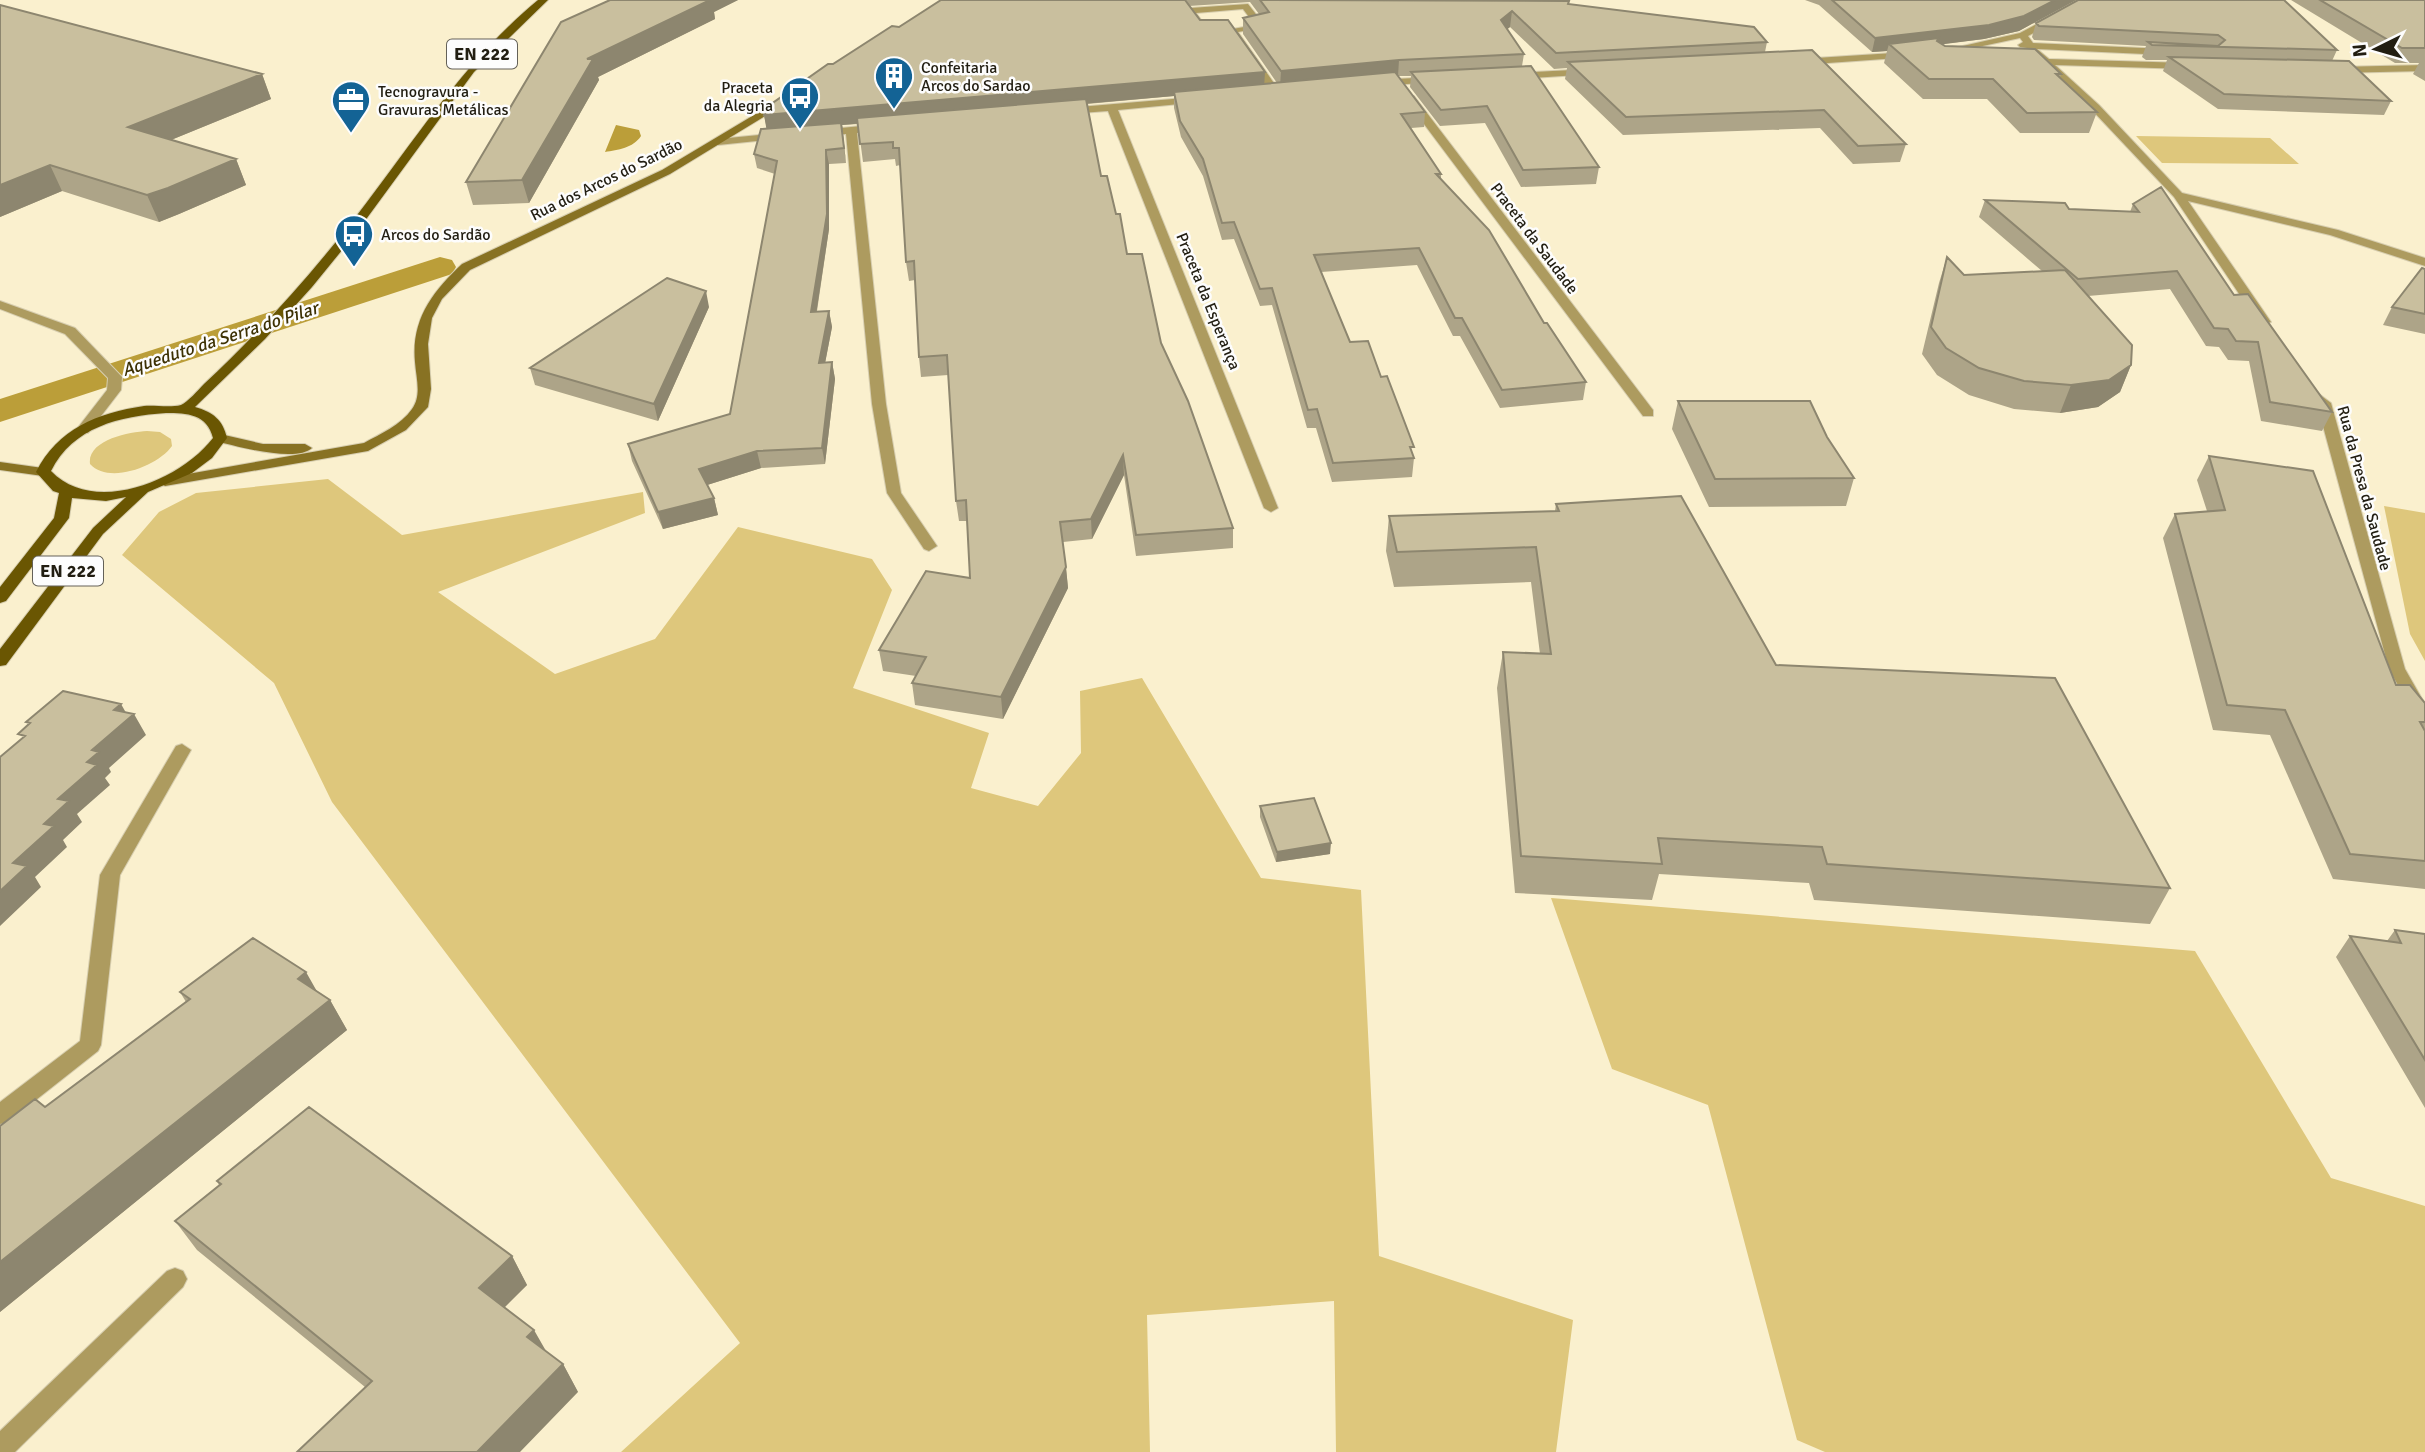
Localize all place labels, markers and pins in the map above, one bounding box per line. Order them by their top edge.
building icon: Confeitaria Arcos do Sardao [873,55,915,110]
place label: Confeitaria Arcos do Sardao [921,58,1031,96]
bus stop icon: Praceta da Alegria [779,75,821,130]
place label: Praceta da Alegria [704,78,773,116]
office icon: Tecnogravura - Gravuras Metálicas [330,79,372,134]
place label: Tecnogravura - Gravuras Metálicas [378,82,509,120]
bus stop icon: Arcos do Sardão [333,213,375,268]
place label: Arcos do Sardão [381,225,491,245]

